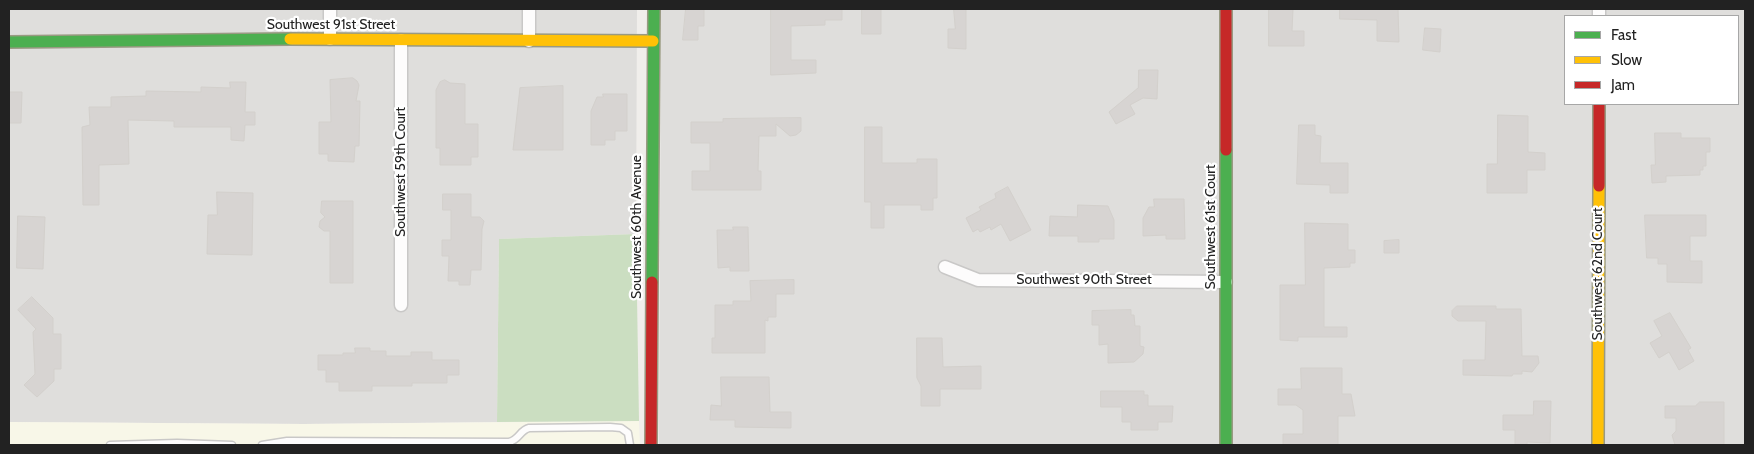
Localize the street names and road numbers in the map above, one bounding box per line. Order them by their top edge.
street label: Southwest 91st Street [267,17,395,33]
street label: Southwest 59th Court [393,107,409,237]
street label: Southwest 60th Avenue [629,155,645,299]
street label: Southwest 61st Court [1203,165,1219,289]
street label: Southwest 62nd Court [1590,208,1606,340]
street label: Southwest 90th Street [1016,272,1152,288]

